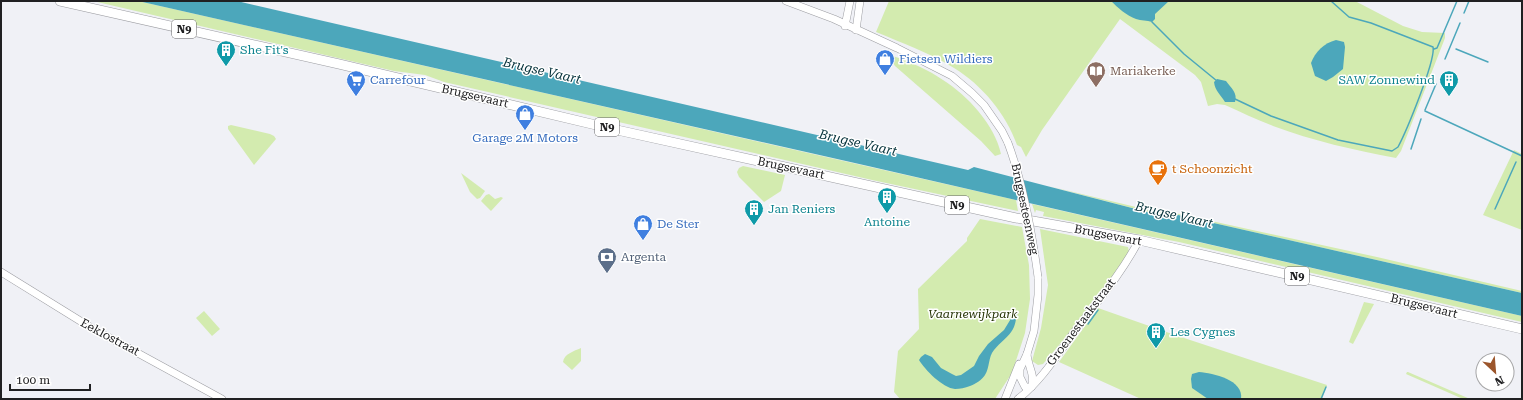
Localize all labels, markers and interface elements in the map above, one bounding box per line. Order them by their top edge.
road number: N9 [172,20,196,38]
building icon: She Fit's [215,39,237,67]
place label: She Fit's [240,43,289,57]
shop icon: Fietsen Wildiers [874,48,896,76]
place label: Fietsen Wildiers [899,52,993,66]
water label: Brugse Vaart [500,54,582,87]
library icon: Mariakerke [1085,60,1107,88]
place label: Mariakerke [1110,64,1176,78]
supermarket icon: Carrefour [345,69,367,97]
building icon: SAW Zonnewind [1438,69,1460,97]
place label: Carrefour [370,73,426,87]
place label: SAW Zonnewind [1338,73,1435,87]
street label: Brugsevaart [440,81,510,111]
shop icon: Garage 2M Motors [514,103,536,131]
road number: N9 [595,118,619,136]
water label: Brugse Vaart [816,126,898,159]
place label: Garage 2M Motors [472,131,578,145]
street label: Brugsevaart [756,154,826,182]
cafe icon: t Schoonzicht [1147,158,1169,186]
street label: Brugsesteenweg [1008,162,1042,256]
place label: t Schoonzicht [1172,162,1253,176]
building icon: Antoine [876,186,898,214]
road number: N9 [945,196,969,214]
building icon: Jan Reniers [743,198,765,226]
water label: Brugse Vaart [1132,198,1214,231]
place label: Jan Reniers [768,202,836,216]
shop icon: De Ster [632,213,654,241]
place label: Antoine [864,215,910,229]
place label: De Ster [657,217,699,231]
street label: Brugsevaart [1073,222,1143,249]
bank icon: Argenta [596,246,618,274]
place label: Argenta [621,250,666,264]
road number: N9 [1285,267,1309,285]
street label: Groenestaakstraat [1044,275,1119,368]
street label: Brugsevaart [1389,291,1459,321]
park label: Vaarnewijkpark [928,307,1018,321]
street label: Eeklostraat [78,316,142,359]
building icon: Les Cygnes [1145,321,1167,349]
place label: Les Cygnes [1170,325,1236,339]
north arrow [1475,352,1515,392]
scale bar [10,366,90,392]
text: 100 m [16,373,50,387]
text: N [1492,373,1506,388]

